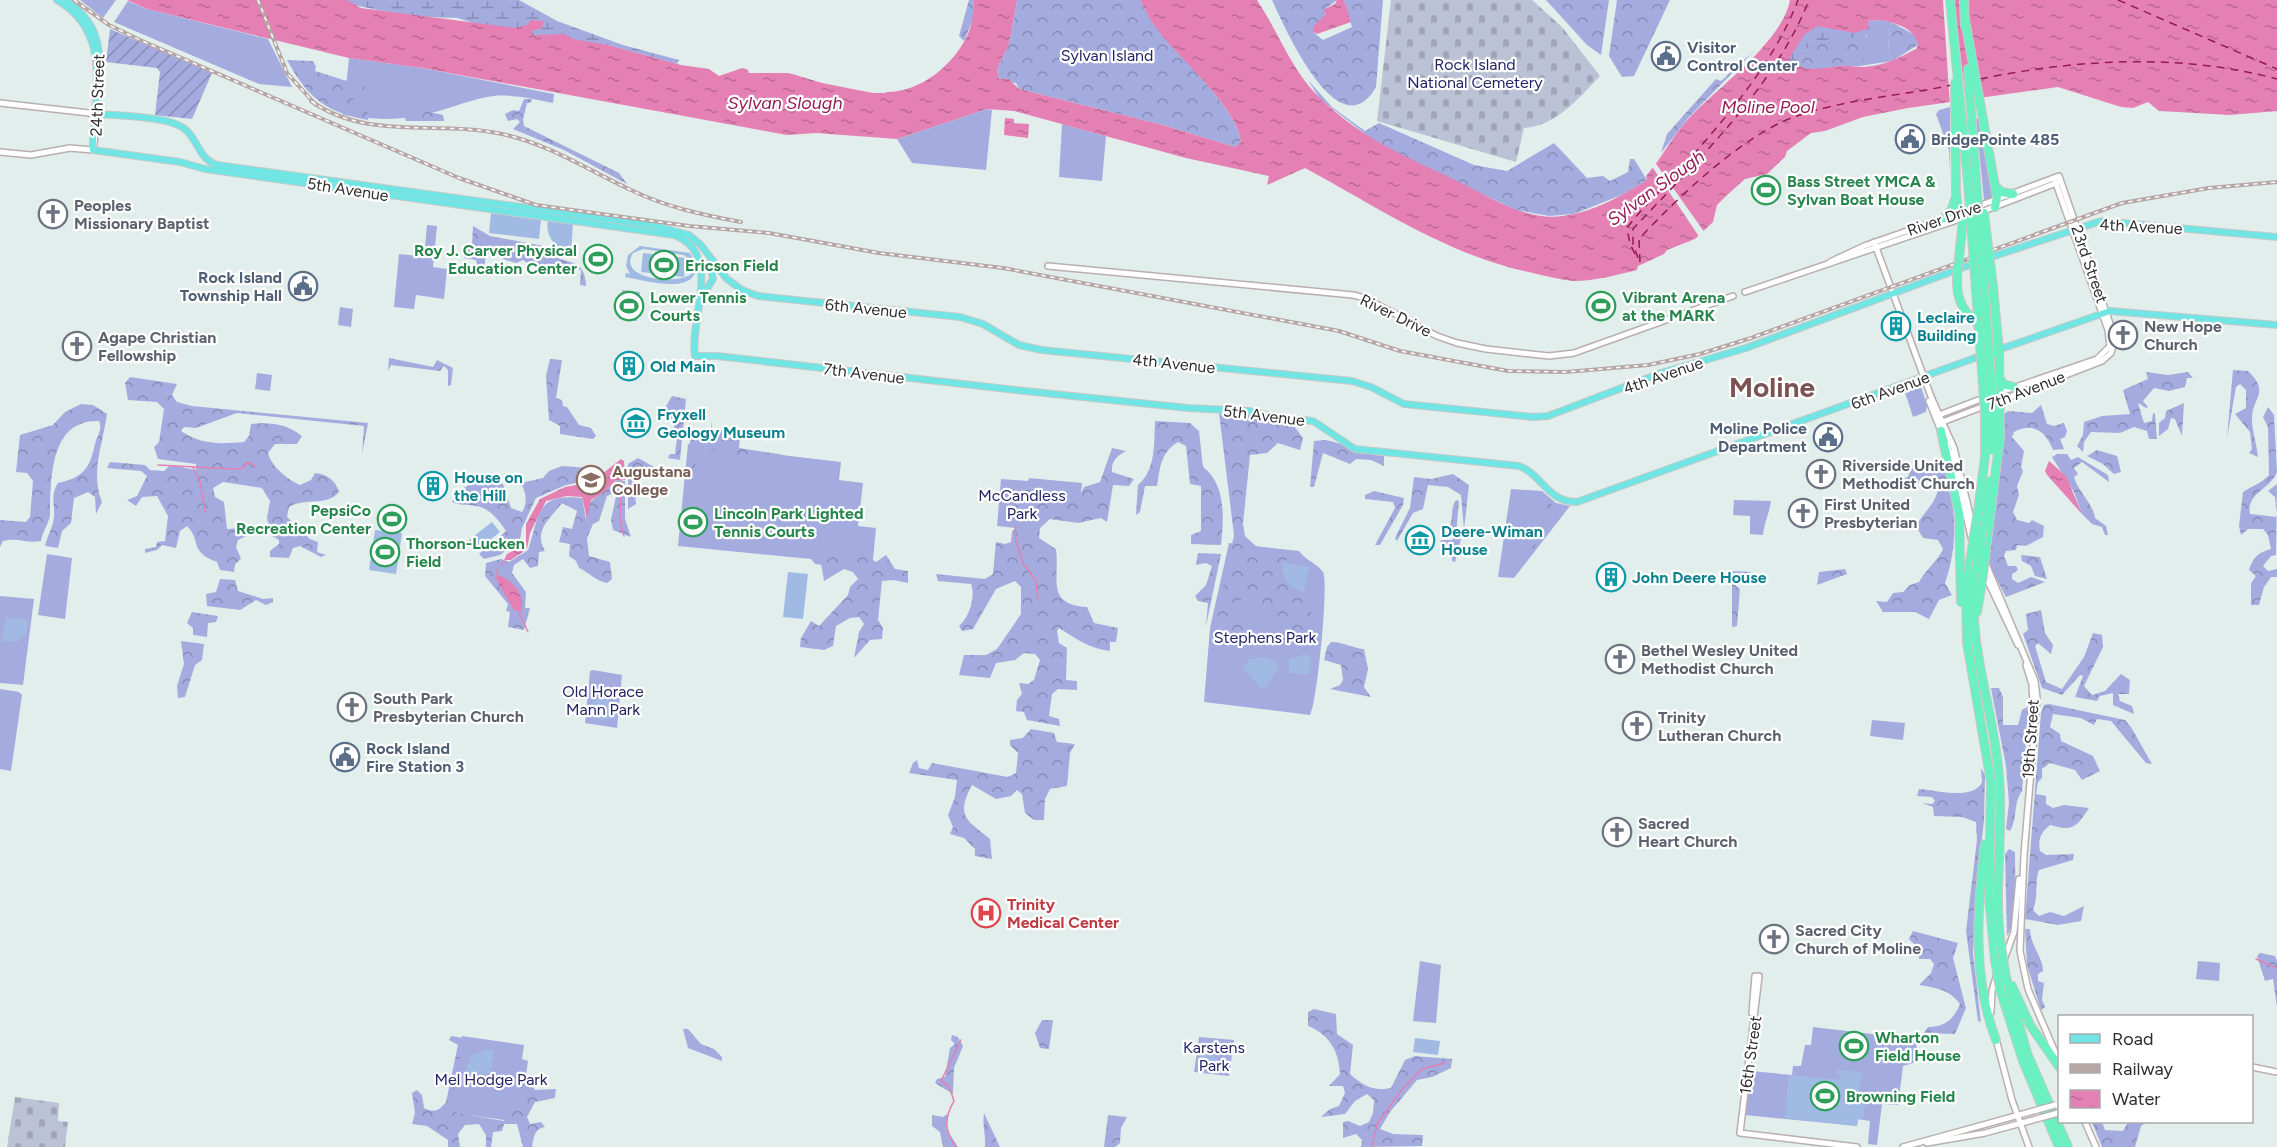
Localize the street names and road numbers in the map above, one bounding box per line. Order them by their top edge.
street label: 24th Street [87,53,108,137]
street label: 5th Avenue [306,174,390,205]
street label: River Drive [1905,197,1984,240]
street label: 4th Avenue [2099,215,2183,238]
street label: 23rd Street [2067,223,2112,306]
street label: River Drive [1357,290,1435,341]
street label: 6th Avenue [824,295,908,322]
street label: 4th Avenue [1132,350,1216,377]
street label: 4th Avenue [1621,353,1706,398]
street label: 7th Avenue [822,359,906,388]
street label: 6th Avenue [1848,367,1932,413]
street label: 7th Avenue [1985,367,2068,414]
street label: 5th Avenue [1222,401,1306,430]
street label: 19th Street [2018,699,2043,779]
street label: 16th Street [1736,1014,1765,1096]

